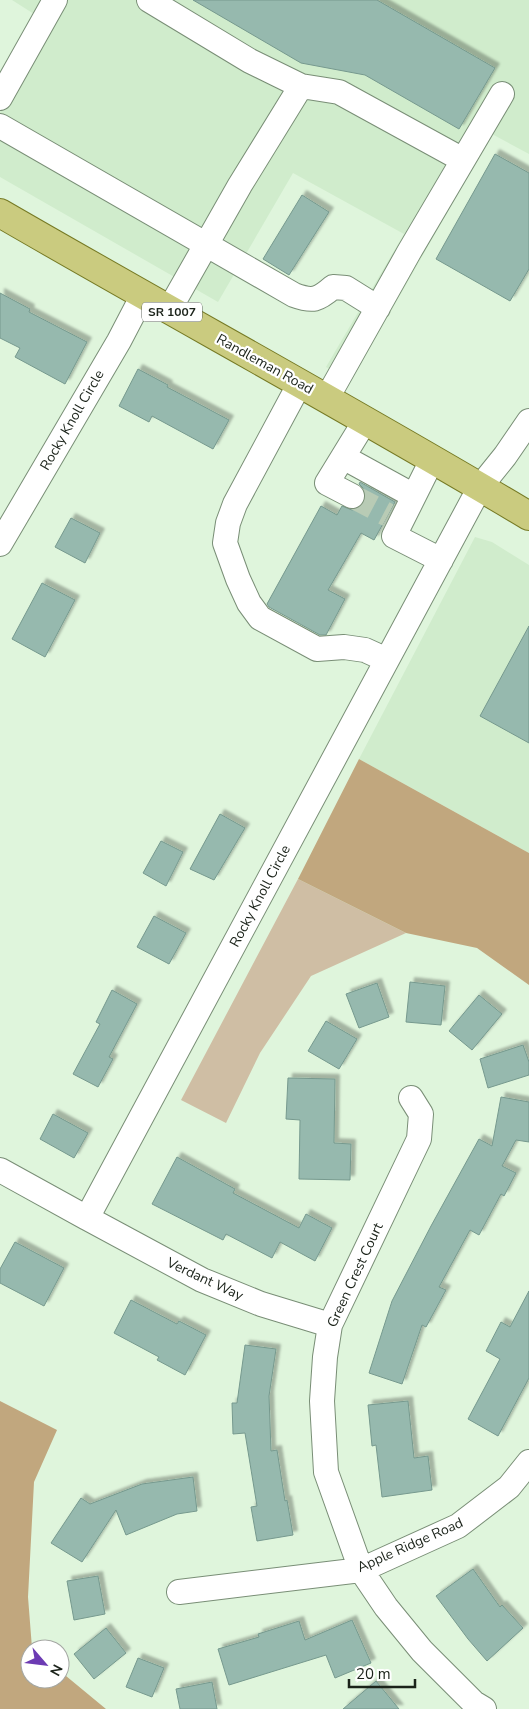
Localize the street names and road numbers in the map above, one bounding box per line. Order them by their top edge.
road number: SR 1007 [142,302,202,322]
street label: Randleman Road [213,330,317,398]
street label: Rocky Knoll Circle [36,366,108,474]
street label: Rocky Knoll Circle [225,842,295,950]
street label: Green Crest Court [322,1220,388,1330]
street label: Verdant Way [163,1253,247,1305]
street label: Apple Ridge Road [354,1513,466,1577]

